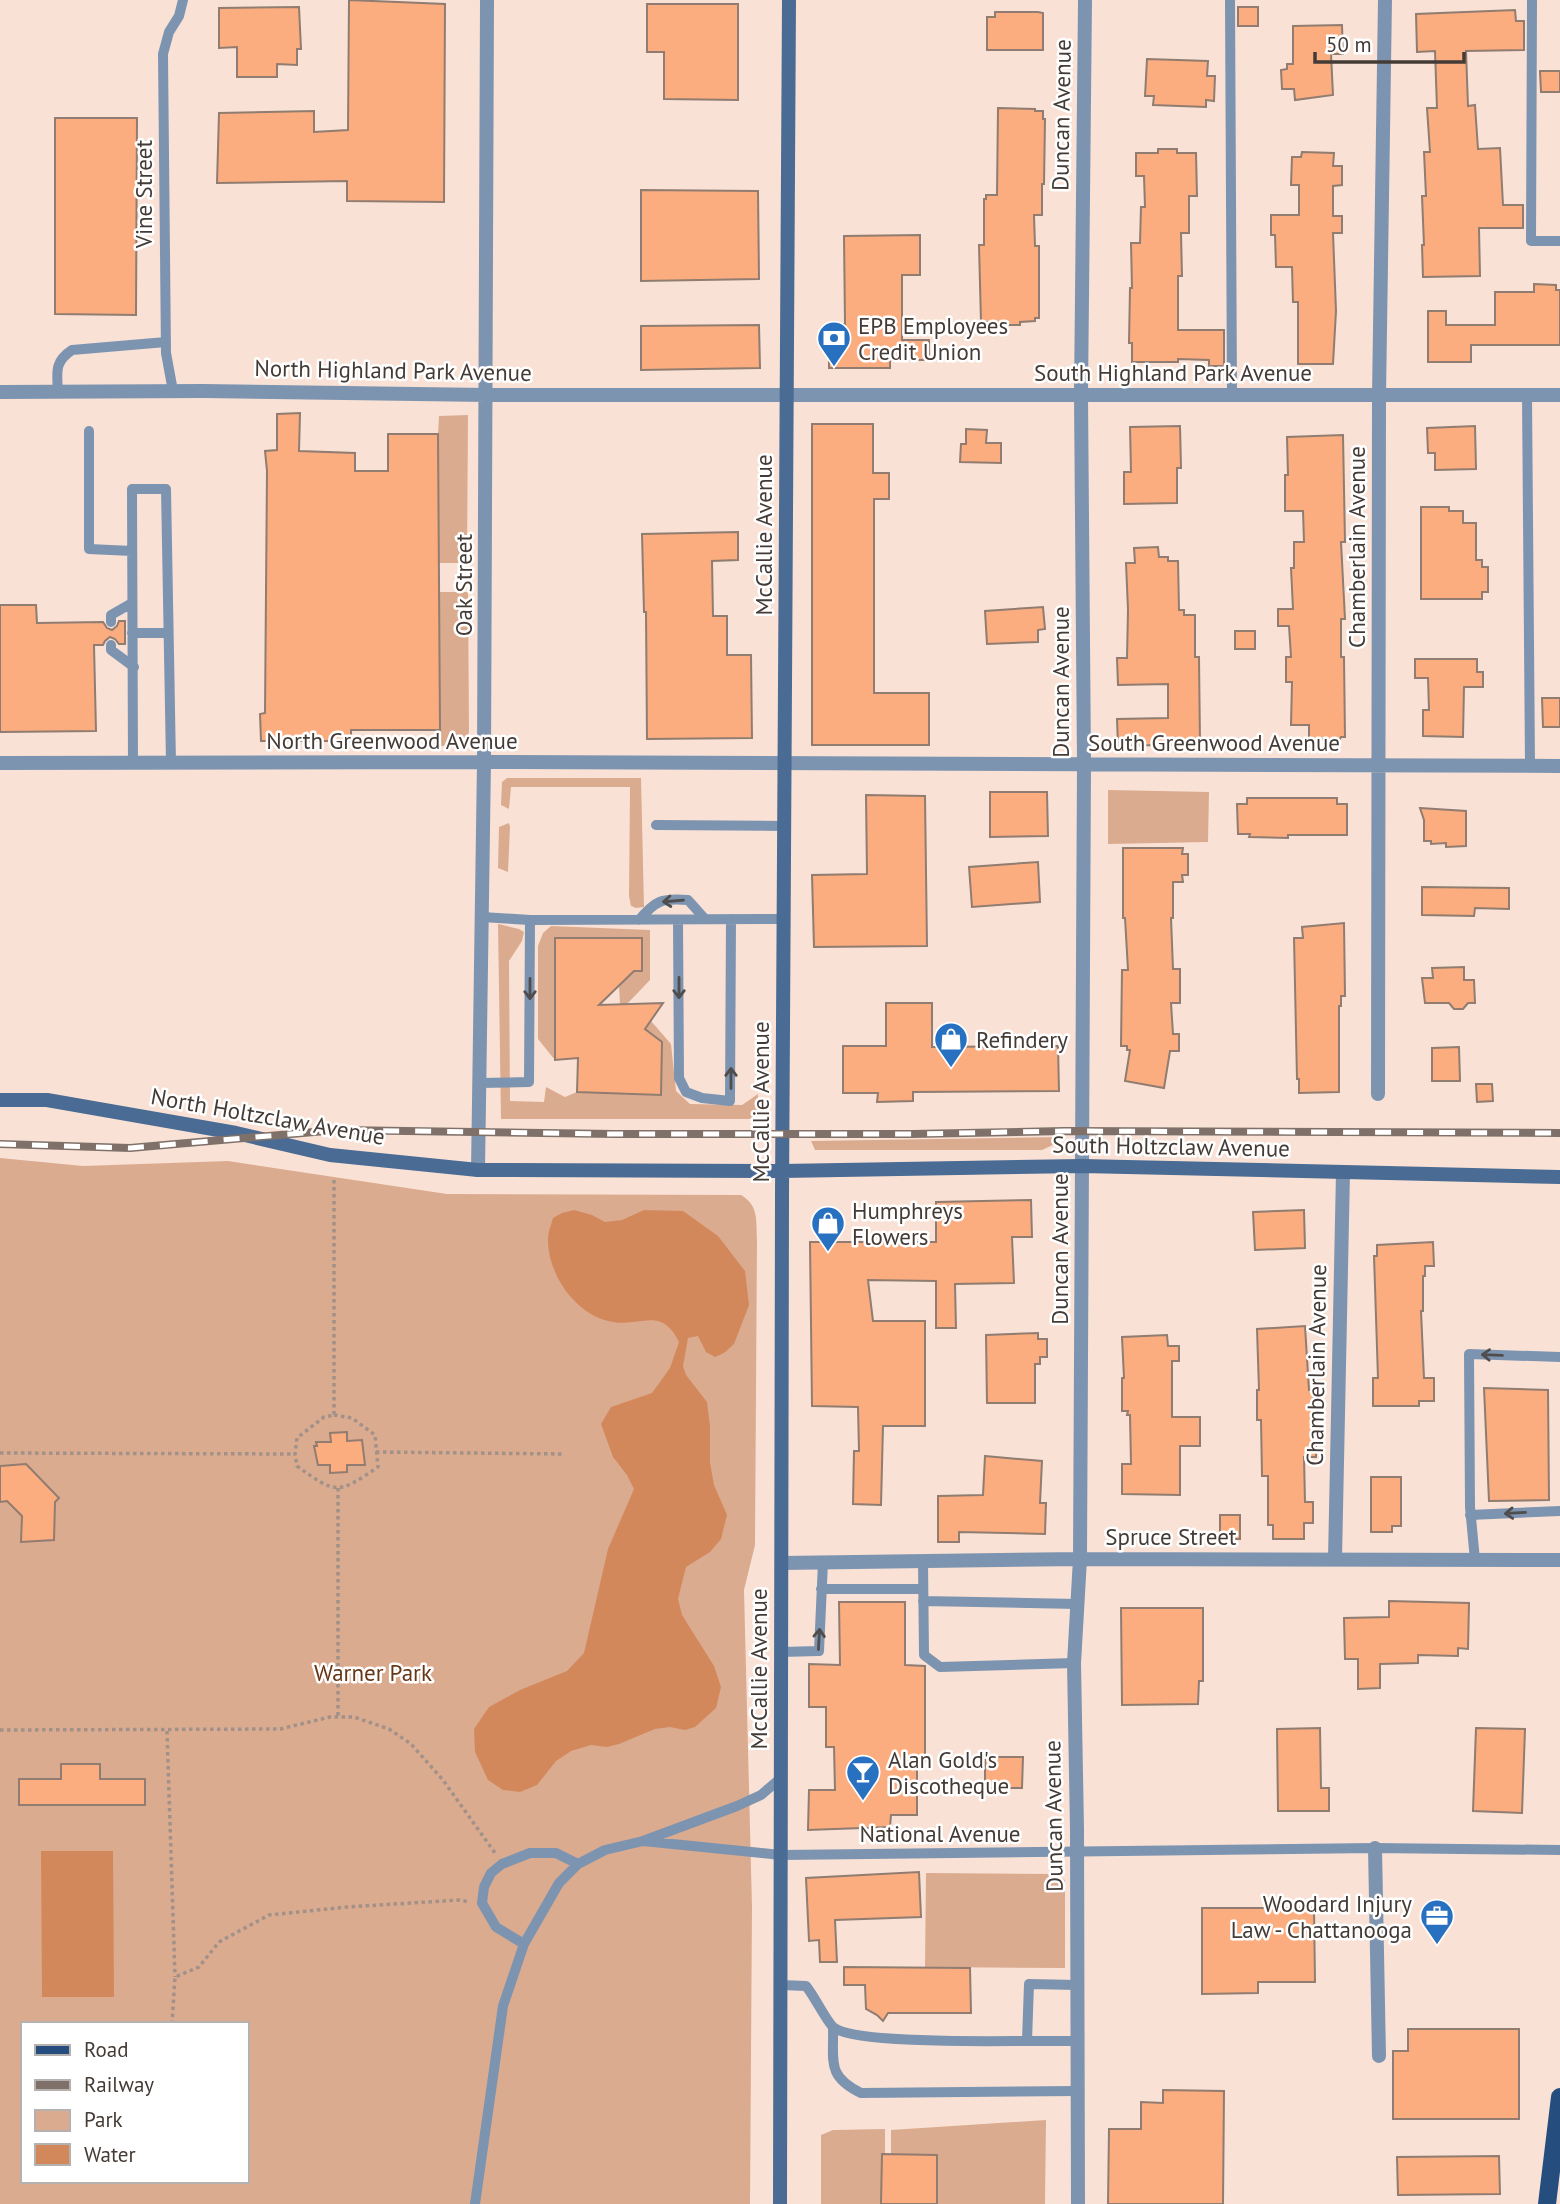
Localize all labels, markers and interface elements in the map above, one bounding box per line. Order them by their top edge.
scale bar [1315,21,1464,65]
text: 50 m [1326,31,1372,58]
street label: Duncan Avenue [1045,39,1077,191]
street label: Vine Street [129,140,158,249]
place label: EPB Employees Credit Union [858,311,1008,366]
bank icon: EPB Employees Credit Union [815,319,853,368]
street label: North Highland Park Avenue [254,353,532,387]
street label: South Highland Park Avenue [1034,358,1312,387]
street label: Chamberlain Avenue [1342,446,1371,648]
street label: McCallie Avenue [749,454,778,616]
street label: Oak Street [449,534,478,636]
street label: Duncan Avenue [1046,606,1075,758]
street label: North Greenwood Avenue [266,726,518,755]
street label: South Greenwood Avenue [1088,728,1340,757]
one-way arrow [662,895,685,908]
one-way arrow [672,976,686,999]
one-way arrow [523,977,537,1000]
shop icon: Refindery [932,1020,970,1069]
street label: McCallie Avenue [746,1021,775,1183]
place label: Refindery [976,1025,1068,1054]
one-way arrow [724,1067,737,1090]
street label: North Holtzclaw Avenue [149,1081,387,1151]
street label: South Holtzclaw Avenue [1052,1129,1290,1163]
street label: Duncan Avenue [1045,1173,1074,1325]
place label: Humphreys Flowers [852,1196,963,1251]
shop icon: Humphreys Flowers [809,1204,847,1253]
street label: Chamberlain Avenue [1300,1264,1332,1466]
one-way arrow [1481,1348,1504,1362]
one-way arrow [1504,1507,1527,1520]
street label: Spruce Street [1105,1522,1237,1551]
street label: McCallie Avenue [744,1588,773,1750]
one-way arrow [813,1628,826,1650]
park label: Warner Park [314,1658,432,1687]
street label: Duncan Avenue [1037,1740,1069,1892]
place label: Alan Gold's Discotheque [888,1745,1009,1800]
bar icon: Alan Gold's Discotheque [844,1753,882,1802]
street label: National Avenue [859,1819,1021,1848]
place label: Woodard Injury Law - Chattanooga [1231,1889,1412,1944]
office icon: Woodard Injury Law - Chattanooga [1418,1897,1456,1946]
legend [21,2022,248,2183]
text: Road [84,2036,128,2063]
text: Railway [84,2071,154,2098]
text: Park [84,2106,123,2133]
text: Water [84,2141,136,2168]

